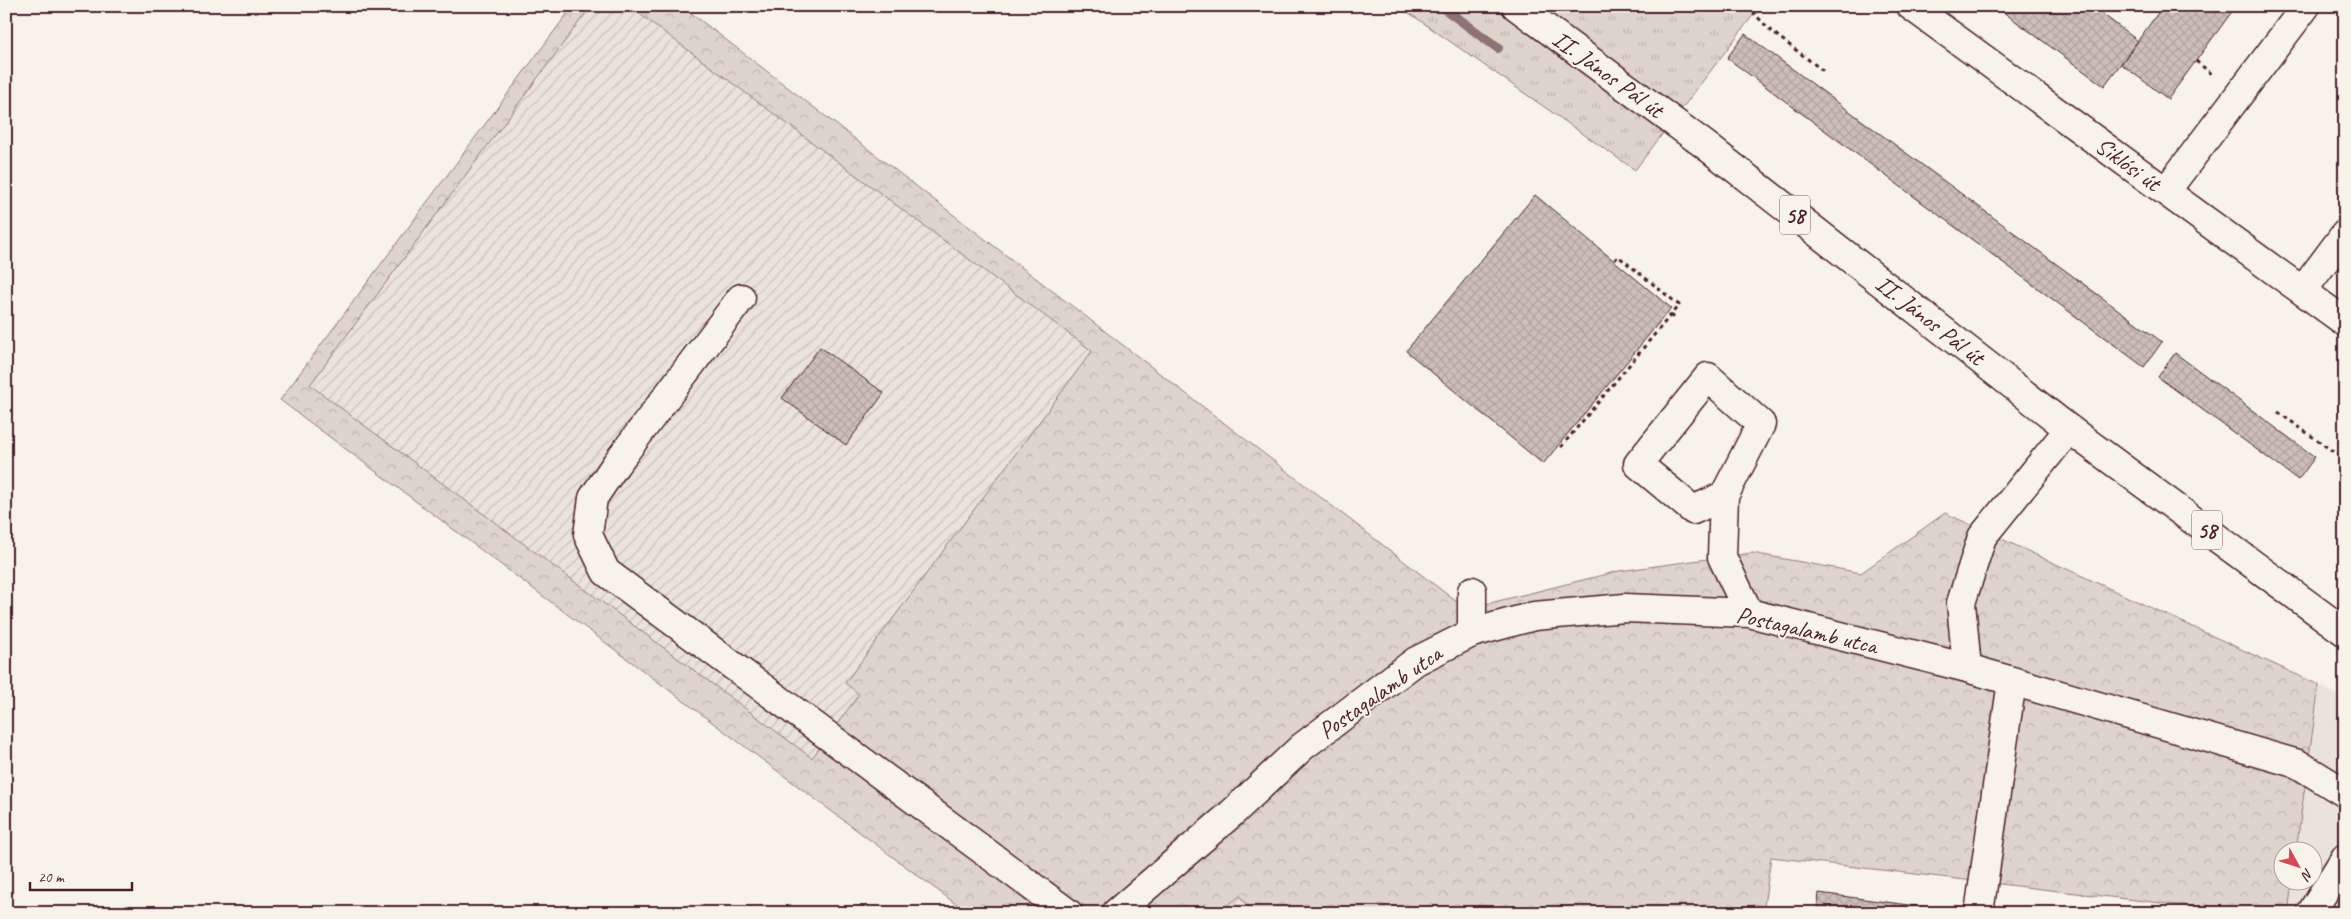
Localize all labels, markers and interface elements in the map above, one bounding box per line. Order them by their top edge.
street label: II. János Pál út [1547,24,1671,125]
street label: Siklósi út [2090,130,2168,199]
road number: 58 [1780,196,1810,234]
street label: II. János Pál út [1870,268,1992,373]
road number: 58 [2192,510,2222,550]
street label: Postagalamb utca [1734,599,1882,661]
street label: Postagalamb utca [1313,637,1449,745]
north arrow [2274,842,2324,892]
scale bar [30,859,132,891]
text: N [2297,865,2317,885]
text: 20 m [38,868,65,887]

